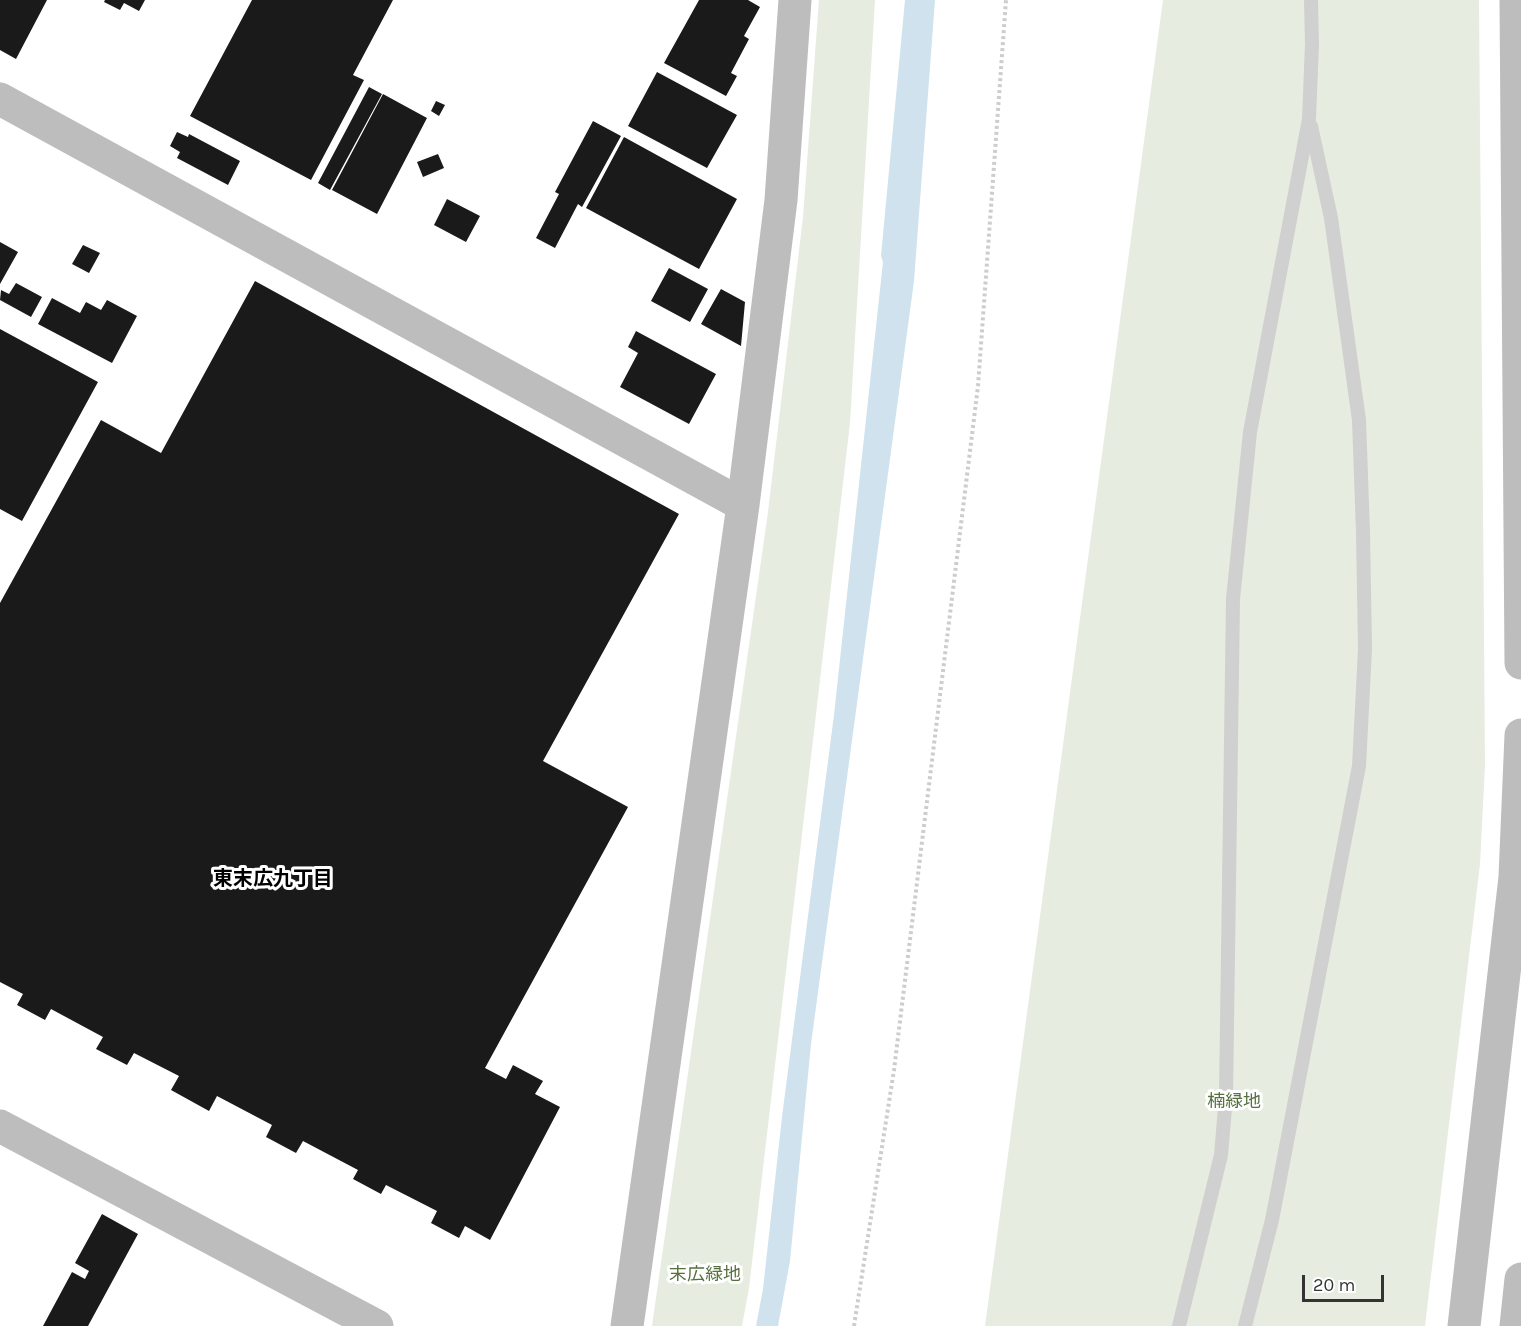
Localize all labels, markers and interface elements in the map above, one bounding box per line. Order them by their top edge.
district label: 東末広九丁目 [213,867,333,891]
park label: 楠緑地 [1207,1091,1261,1113]
scale bar [1305,1263,1388,1301]
park label: 末広緑地 [669,1264,741,1286]
text: 20 m [1313,1274,1355,1296]

